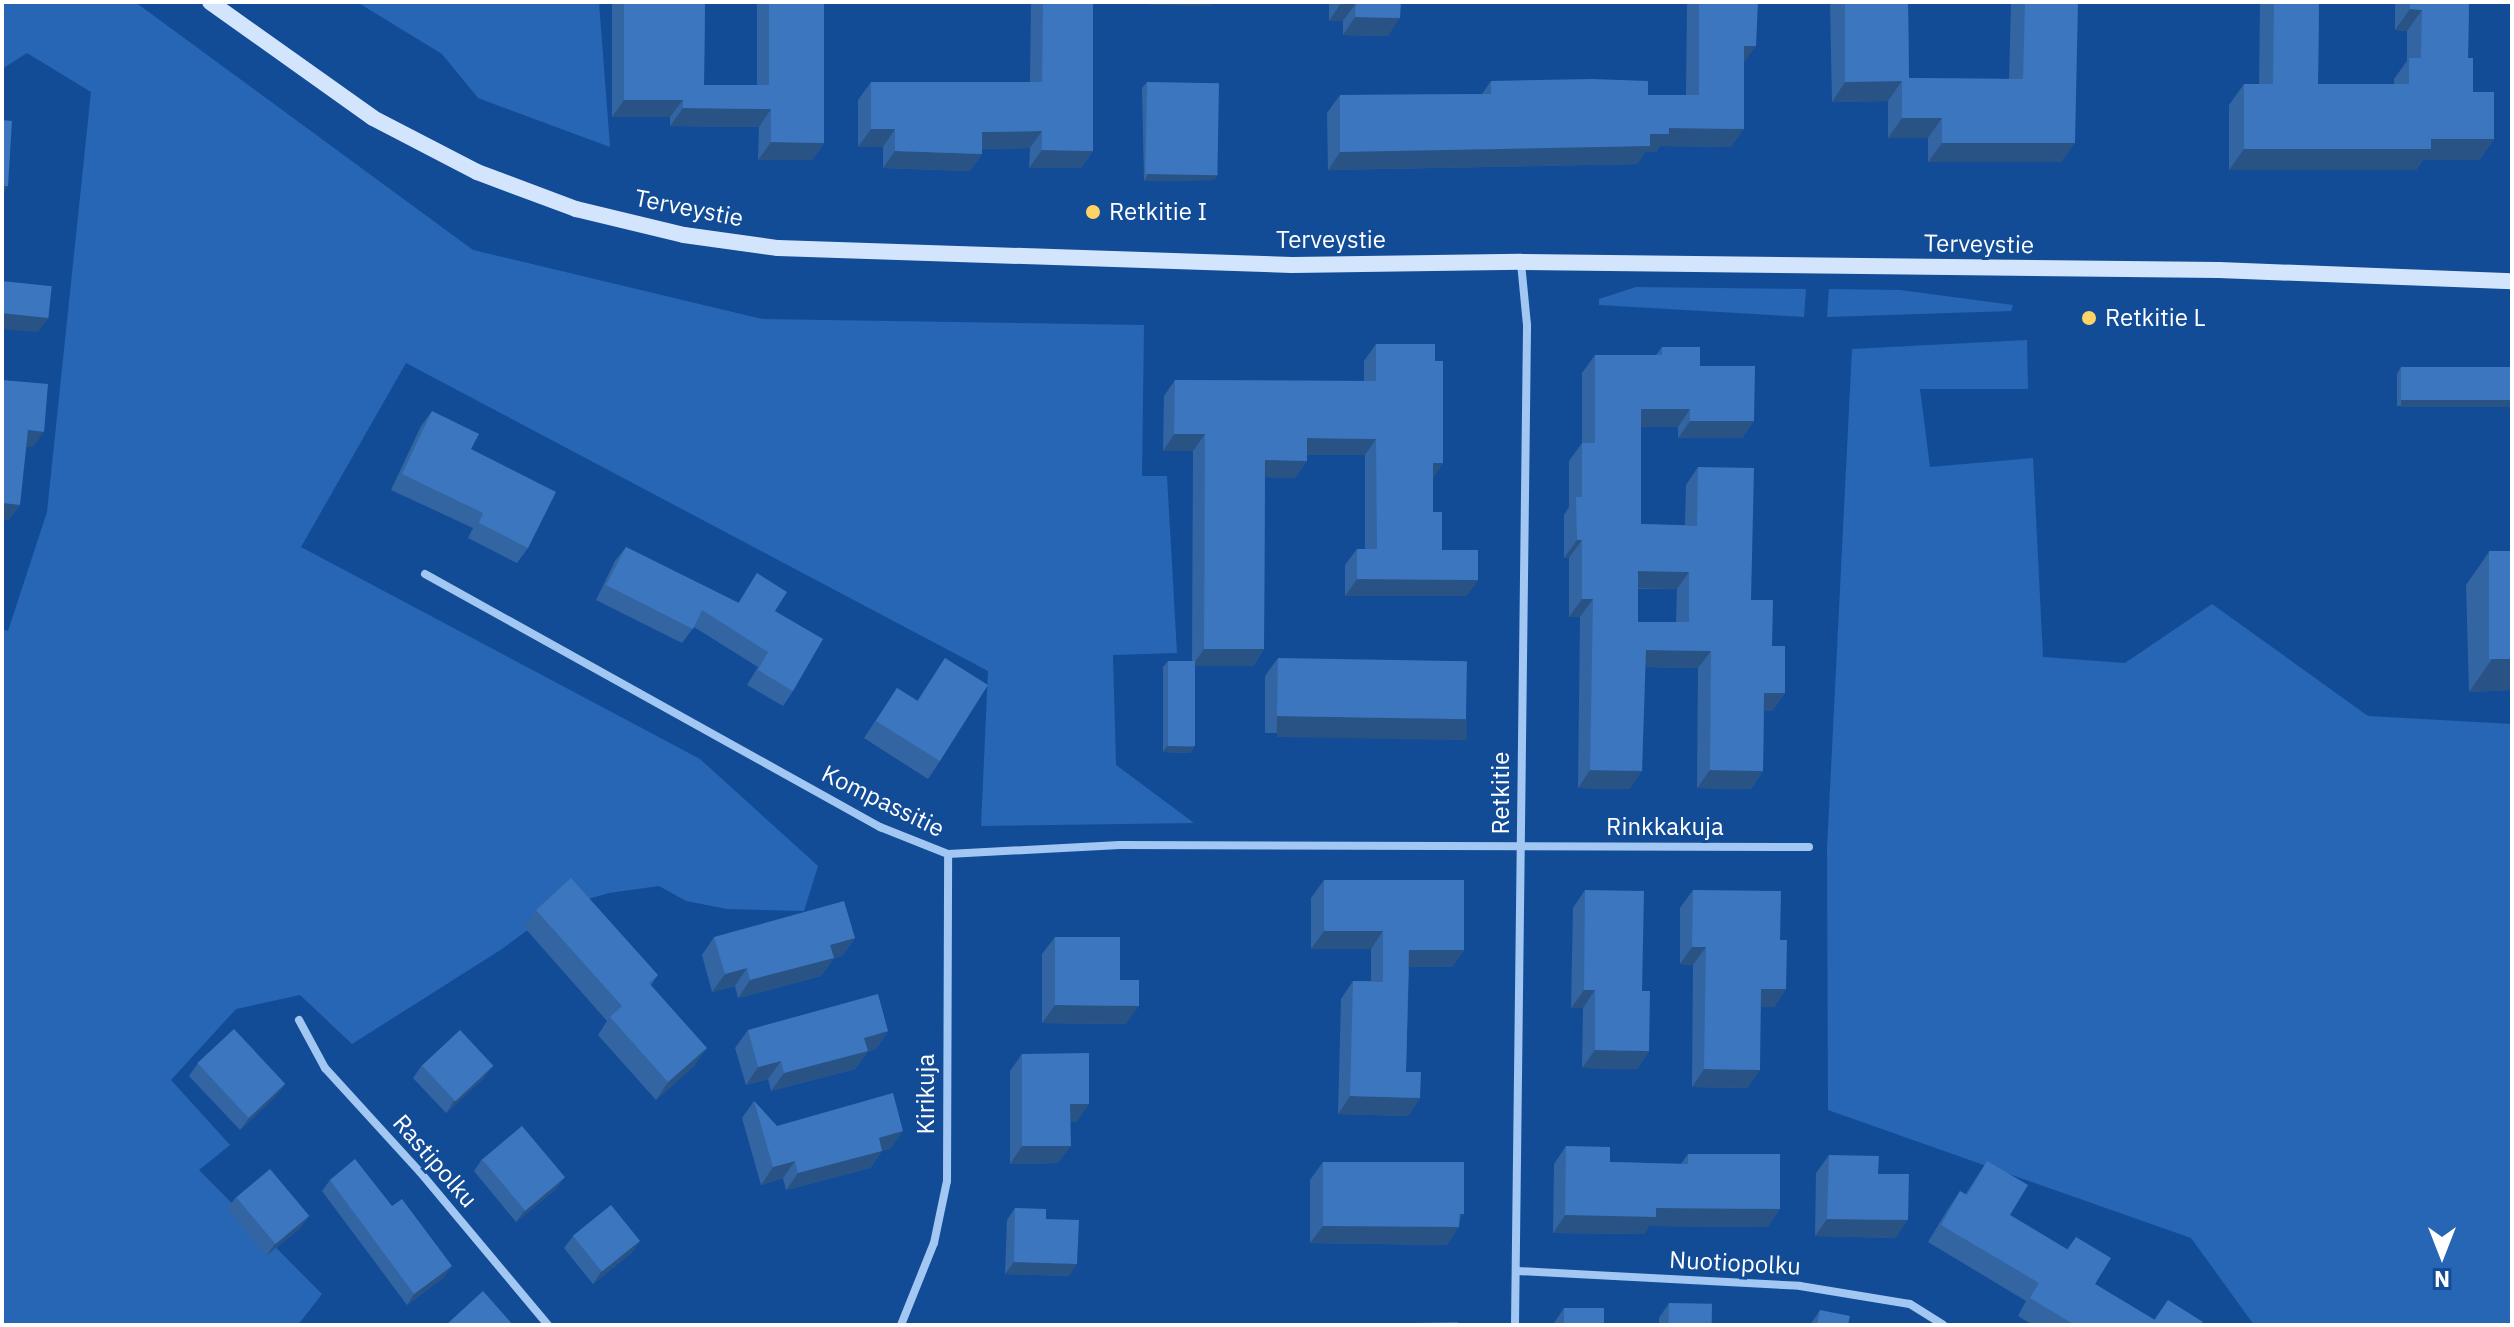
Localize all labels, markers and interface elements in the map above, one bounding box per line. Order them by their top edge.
street label: Terveystie [632,183,746,233]
place label: Retkitie I [1109,198,1207,226]
marker: Retkitie I [1084,203,1102,221]
street label: Terveystie [1276,226,1386,254]
street label: Terveystie [1924,229,2034,259]
place label: Retkitie L [2105,304,2206,332]
marker: Retkitie L [2080,309,2098,327]
street label: Retkitie [1487,752,1515,834]
street label: Kompassitie [817,759,949,843]
street label: Rinkkakuja [1606,813,1724,841]
street label: Kirikuja [912,1054,940,1134]
street label: Rastipolku [387,1109,483,1213]
north arrow [2402,1215,2482,1295]
street label: Nuotiopolku [1668,1245,1802,1281]
text: N [2434,1265,2450,1294]

